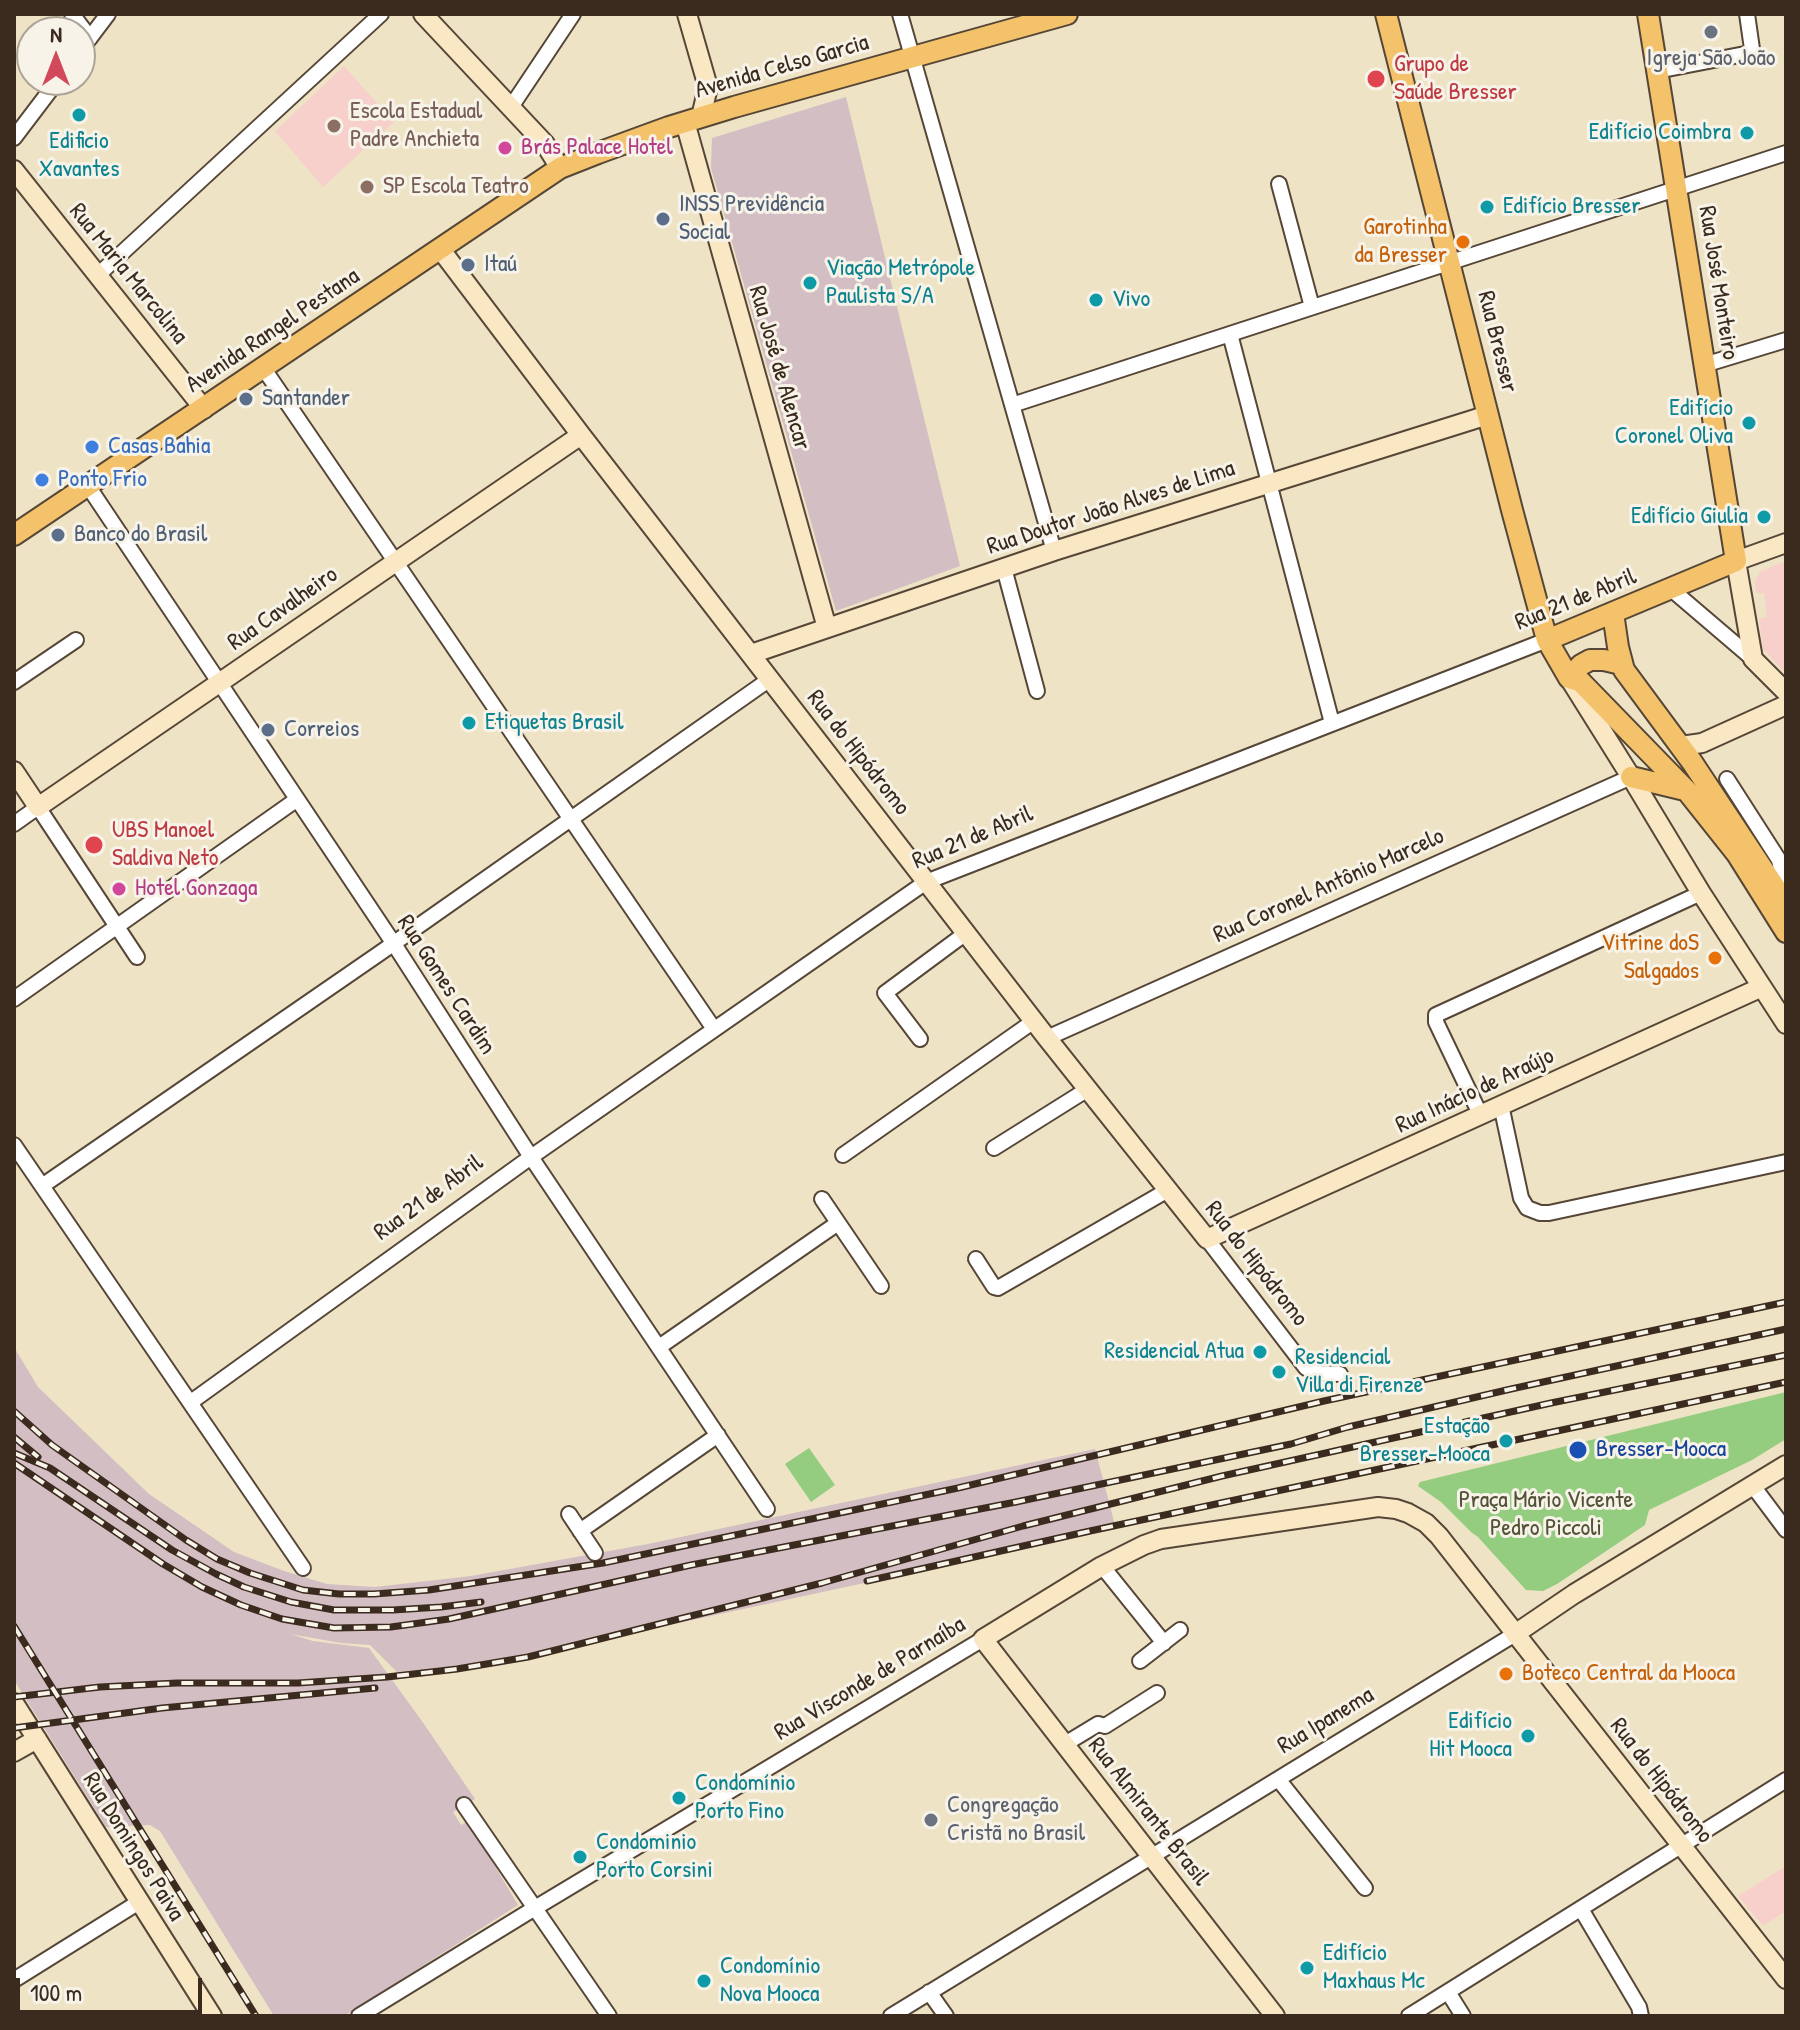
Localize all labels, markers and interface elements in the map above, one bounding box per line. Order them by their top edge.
north arrow [16,16,96,96]
text: N [50,19,62,49]
marker: Igreja São João [1702,23,1720,41]
street label: Avenida Celso Garcia [692,28,872,106]
place label: Igreja São João [1647,45,1775,73]
place label: Grupo de Saúde Bresser [1394,51,1517,107]
marker: Grupo de Saúde Bresser [1365,68,1387,90]
place label: Escola Estadual Padre Anchieta [350,98,482,154]
marker: Edificio Xavantes [70,106,88,124]
marker: Escola Estadual Padre Anchieta [325,117,343,135]
place label: Edifício Coimbra [1589,119,1731,147]
marker: Edifício Coimbra [1738,124,1756,142]
place label: Edificio Xavantes [39,128,119,184]
place label: Brás Palace Hotel [521,134,673,162]
marker: Brás Palace Hotel [496,139,514,157]
place label: SP Escola Teatro [383,173,529,201]
marker: SP Escola Teatro [358,178,376,196]
place label: INSS Previdência Social [679,191,824,247]
place label: Edifício Bresser [1503,193,1640,221]
street label: Rua Maria Marcolina [63,198,193,350]
marker: Edifício Bresser [1478,198,1496,216]
street label: Rua José Monteiro [1692,204,1744,362]
marker: INSS Previdência Social [654,210,672,228]
place label: Garotinha da Bresser [1354,214,1447,270]
marker: Garotinha da Bresser [1454,233,1472,251]
place label: Itaú [484,251,517,279]
place label: Viação Metrópole Paulista S/A [826,255,975,311]
marker: Itaú [459,256,477,274]
street label: Avenida Rangel Pestana [181,262,365,400]
marker: Viação Metrópole Paulista S/A [801,274,819,292]
street label: Rua José de Alencar [742,283,816,453]
place label: Vivo [1112,286,1150,314]
street label: Rua Bresser [1470,288,1524,396]
marker: Vivo [1087,291,1105,309]
place label: Santander [262,385,350,413]
marker: Santander [237,390,255,408]
place label: Edifício Coronel Oliva [1615,395,1733,451]
marker: Edifício Coronel Oliva [1740,414,1758,432]
place label: Casas Bahia [108,433,210,461]
marker: Casas Bahia [83,438,101,456]
street label: Rua Doutor João Alves de Lima [984,454,1238,562]
place label: Ponto Frio [58,466,147,494]
marker: Ponto Frio [33,471,51,489]
place label: Edifício Giulia [1631,503,1748,531]
marker: Edifício Giulia [1755,508,1773,526]
place label: Banco do Brasil [74,521,207,549]
marker: Banco do Brasil [49,526,67,544]
street label: Rua Cavalheiro [223,561,343,657]
street label: Rua 21 de Abril [1511,563,1641,637]
street label: Rua do Hipódromo [800,685,916,821]
place label: Etiquetas Brasil [485,709,624,737]
marker: Etiquetas Brasil [460,714,478,732]
place label: Correios [284,716,359,744]
marker: Correios [259,721,277,739]
street label: Rua 21 de Abril [908,800,1038,876]
place label: UBS Manoel Saldiva Neto [112,817,218,873]
street label: Rua Coronel Antônio Marcelo [1209,822,1449,950]
marker: UBS Manoel Saldiva Neto [83,834,105,856]
place label: Hotel Gonzaga [135,875,257,903]
marker: Hotel Gonzaga [110,880,128,898]
street label: Rua Gomes Cardim [390,910,502,1060]
place label: Vitrine doS Salgados [1601,930,1699,986]
marker: Vitrine doS Salgados [1706,949,1724,967]
street label: Rua Inácio de Araújo [1391,1042,1559,1140]
street label: Rua 21 de Abril [369,1149,489,1247]
street label: Rua do Hipódromo [1198,1196,1314,1332]
place label: Residencial Atua [1104,1338,1244,1366]
marker: Residencial Atua [1251,1343,1269,1361]
place label: Residencial Villa di Firenze [1295,1344,1423,1400]
marker: Residencial Villa di Firenze [1270,1363,1288,1381]
place label: Estação Bresser-Mooca [1360,1413,1490,1469]
marker: Estação Bresser-Mooca [1497,1432,1515,1450]
place label: Bresser-Mooca [1596,1436,1726,1464]
marker: Bresser-Mooca [1567,1439,1589,1461]
park label: Praça Mário Vicente Pedro Piccoli [1459,1487,1633,1543]
street label: Rua Visconde de Parnaíba [769,1611,971,1747]
place label: Boteco Central da Mooca [1522,1660,1735,1688]
marker: Boteco Central da Mooca [1497,1665,1515,1683]
street label: Rua Ipanema [1273,1681,1379,1761]
place label: Edifício Hit Mooca [1429,1708,1512,1764]
street label: Rua do Hipódromo [1603,1713,1719,1849]
marker: Edifício Hit Mooca [1519,1727,1537,1745]
street label: Rua Almirante Brasil [1081,1732,1215,1892]
street label: Rua Domingos Paiva [76,1768,190,1926]
place label: Condomínio Porto Fino [695,1770,795,1826]
marker: Condomínio Porto Fino [670,1789,688,1807]
place label: Congregação Cristã no Brasil [947,1792,1085,1848]
marker: Congregação Cristã no Brasil [922,1811,940,1829]
place label: Condominio Porto Corsini [596,1829,713,1885]
marker: Condominio Porto Corsini [571,1848,589,1866]
place label: Edifício Maxhaus Mc [1323,1940,1425,1996]
place label: Condomínio Nova Mooca [720,1953,820,2009]
marker: Edifício Maxhaus Mc [1298,1959,1316,1977]
scale bar [20,1962,206,2012]
marker: Condomínio Nova Mooca [695,1972,713,1990]
text: 100 m [30,1976,82,2008]

